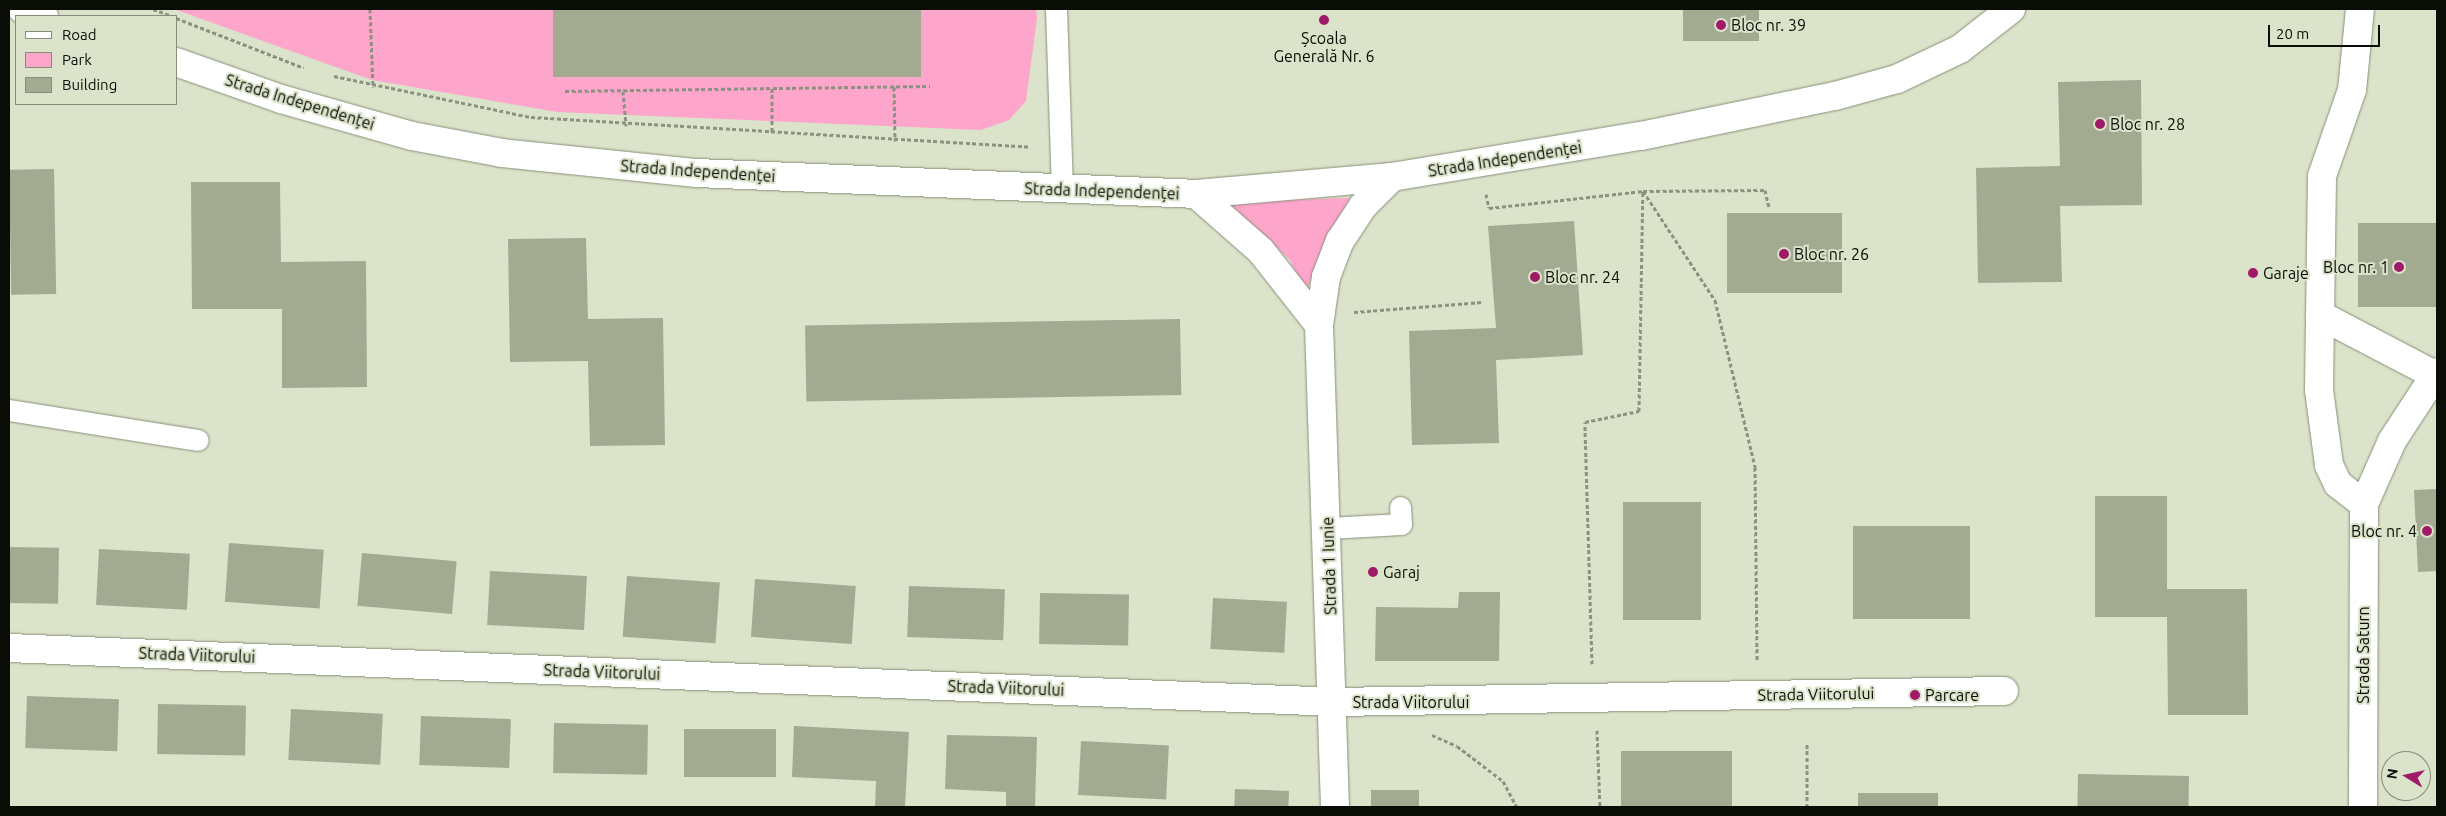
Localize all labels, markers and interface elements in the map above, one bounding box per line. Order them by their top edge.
marker: Școala Generală Nr. 6 [1318,14,1330,26]
legend [15,15,178,105]
place label: Bloc nr. 39 [1731,15,1806,35]
scale bar [2271,15,2384,47]
marker: Bloc nr. 39 [1715,19,1727,31]
text: 20 m [2276,25,2309,42]
text: Road [62,26,97,43]
place label: Școala Generală Nr. 6 [1273,28,1375,66]
text: Park [62,51,92,68]
street label: Strada Independenței [223,70,377,134]
text: Building [62,76,117,93]
place label: Bloc nr. 28 [2110,114,2185,134]
marker: Bloc nr. 28 [2094,118,2106,130]
street label: Strada Independenței [1427,137,1583,181]
street label: Strada Independenței [620,156,776,186]
street label: Strada Independenței [1024,179,1180,203]
place label: Bloc nr. 26 [1794,244,1869,264]
marker: Bloc nr. 26 [1778,248,1790,260]
place label: Bloc nr. 1 [2323,257,2389,277]
marker: Bloc nr. 1 [2393,261,2405,273]
place label: Garaje [2263,263,2309,283]
place label: Bloc nr. 24 [1545,267,1620,287]
marker: Garaje [2247,267,2259,279]
marker: Bloc nr. 24 [1529,271,1541,283]
street label: Strada 1 Iunie [1318,517,1340,615]
place label: Bloc nr. 4 [2351,521,2417,541]
marker: Bloc nr. 4 [2421,525,2433,537]
place label: Garaj [1383,562,1420,582]
marker: Garaj [1367,566,1379,578]
street label: Strada Saturn [2353,606,2373,704]
street label: Strada Viitorului [138,643,256,667]
street label: Strada Viitorului [543,660,661,684]
street label: Strada Viitorului [947,676,1065,700]
street label: Strada Viitorului [1758,683,1874,705]
place label: Parcare [1925,685,1979,705]
marker: Parcare [1909,689,1921,701]
street label: Strada Viitorului [1353,692,1469,712]
north arrow [2381,751,2431,801]
text: N [2383,767,2401,780]

